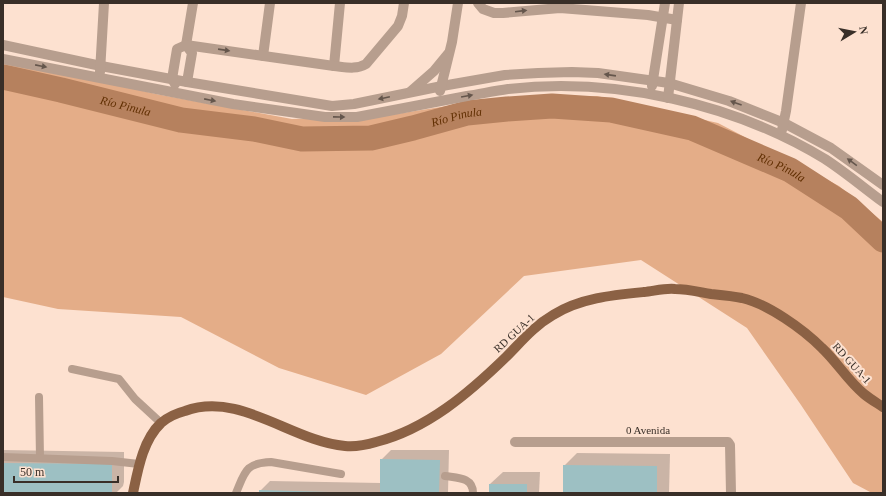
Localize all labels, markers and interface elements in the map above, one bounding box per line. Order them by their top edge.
one-way arrow [515,8,527,14]
north arrow [834,12,874,52]
text: N [857,25,870,35]
one-way arrow [218,47,230,53]
one-way arrow [35,64,47,70]
one-way arrow [604,72,616,78]
water label: Río Pinula [98,93,152,119]
one-way arrow [461,93,473,99]
one-way arrow [378,95,390,101]
one-way arrow [204,97,216,103]
one-way arrow [730,100,742,106]
water label: Río Pinula [429,105,483,130]
one-way arrow [333,114,346,120]
water label: Río Pinula [754,149,808,185]
one-way arrow [846,158,857,166]
street label: RD GUA-1 [491,311,537,355]
street label: RD GUA-1 [830,340,874,386]
street label: 0 Avenida [626,424,670,436]
scale bar [14,458,118,484]
text: 50 m [20,465,45,479]

